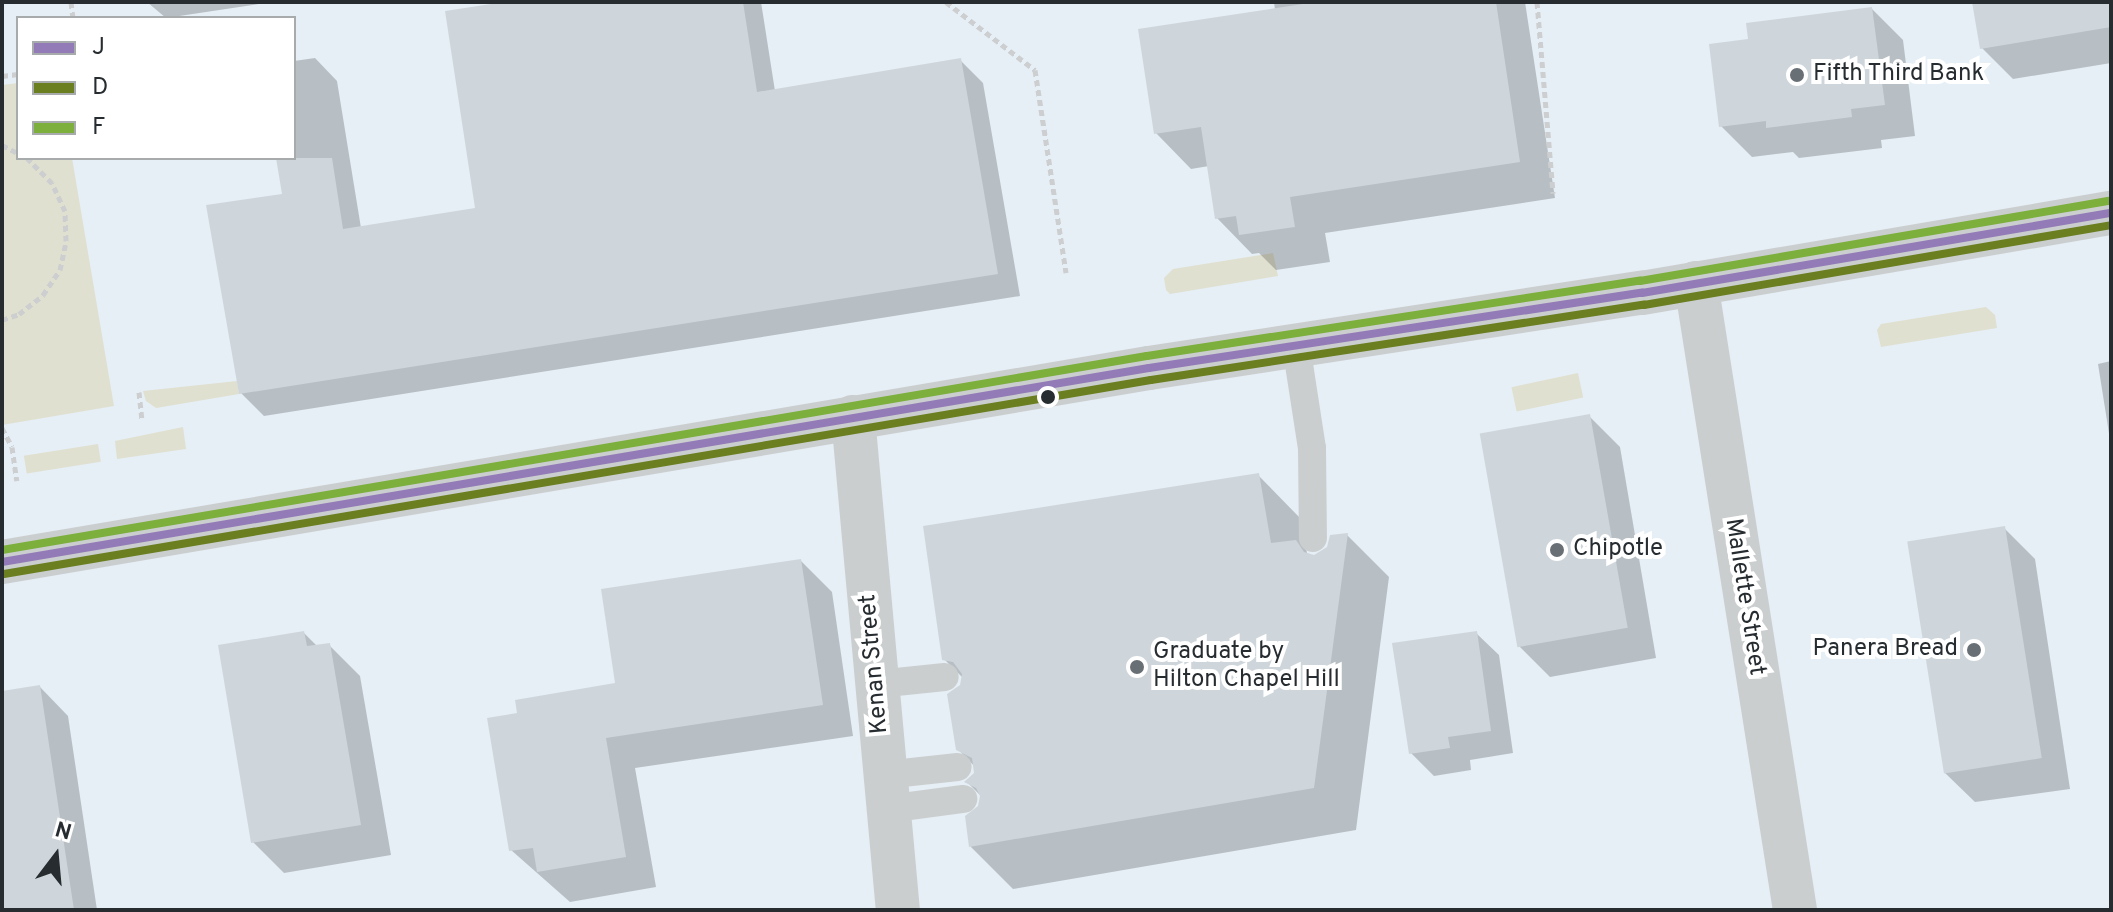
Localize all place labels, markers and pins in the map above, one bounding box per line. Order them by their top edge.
place label: Fifth Third Bank [1813,61,1985,89]
marker: Fifth Third Bank [1788,66,1806,84]
unlabelled marker [1040,389,1056,405]
place label: Chipotle [1573,536,1663,564]
marker: Chipotle [1548,541,1566,559]
place label: Panera Bread [1813,636,1958,664]
place label: Graduate by Hilton Chapel Hill [1153,639,1340,695]
marker: Panera Bread [1965,641,1983,659]
marker: Graduate by Hilton Chapel Hill [1128,658,1146,676]

